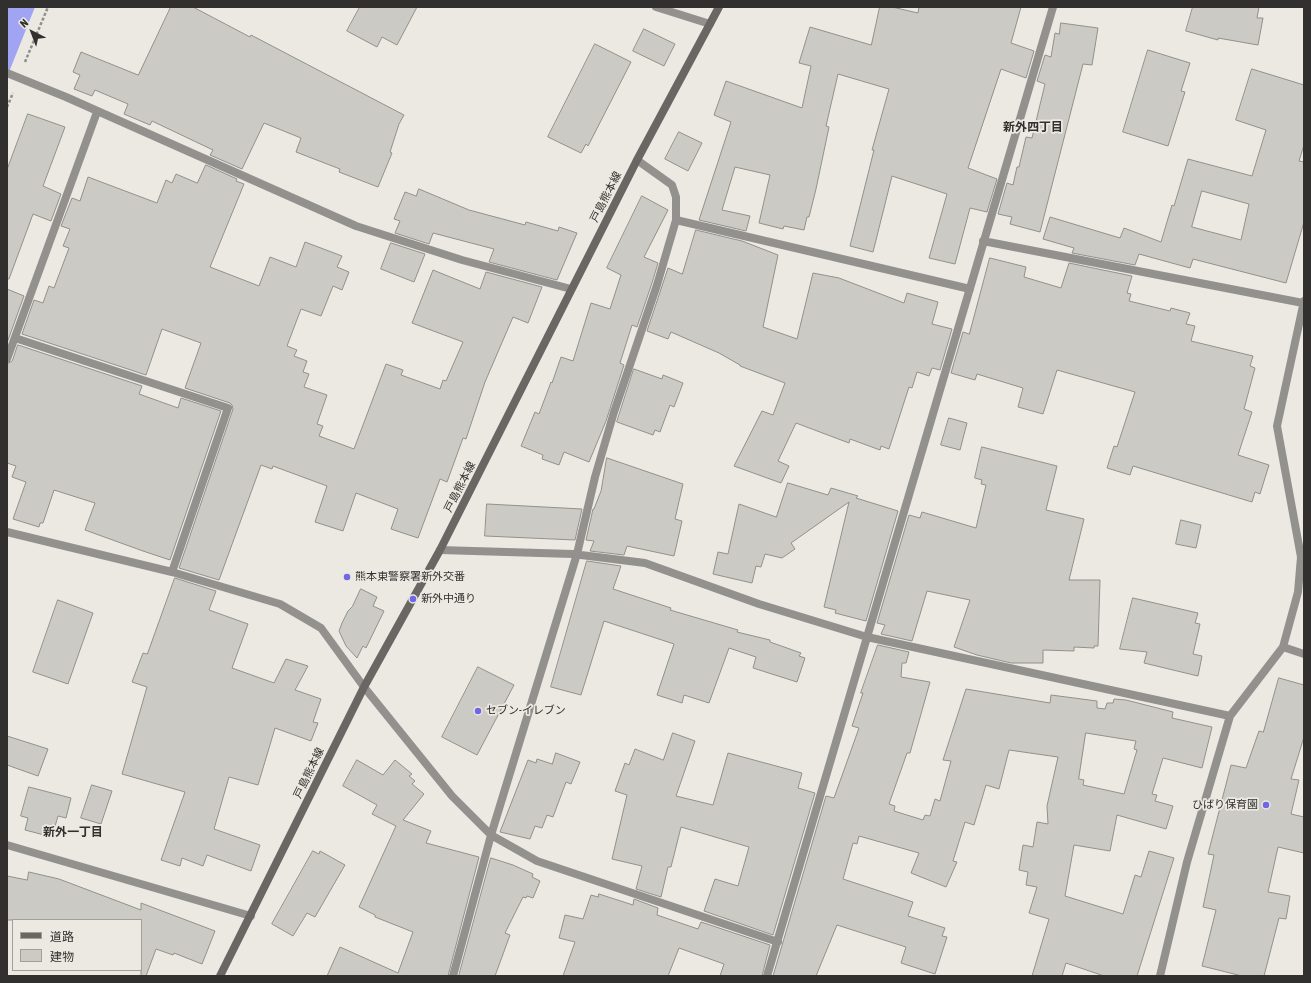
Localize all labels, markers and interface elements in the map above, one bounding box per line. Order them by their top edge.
north arrow [12,12,52,52]
text: N [18,16,30,30]
district label: 新外四丁目 [1003,120,1063,134]
street label: 戸島熊本線 [588,170,624,224]
street label: 戸島熊本線 [442,460,478,514]
place label: 熊本東警察署新外交番 [355,570,465,584]
marker: 熊本東警察署新外交番 [342,572,352,582]
place label: 新外中通り [421,592,476,606]
marker: 新外中通り [408,594,418,604]
place label: セブン-イレブン [486,704,566,718]
marker: セブン-イレブン [473,706,483,716]
street label: 戸島熊本線 [291,745,327,801]
place label: ひばり保育園 [1192,798,1258,812]
marker: ひばり保育園 [1261,800,1271,810]
district label: 新外一丁目 [43,825,103,839]
legend [12,919,142,971]
text: 道路 [50,930,74,944]
text: 建物 [50,950,74,964]

